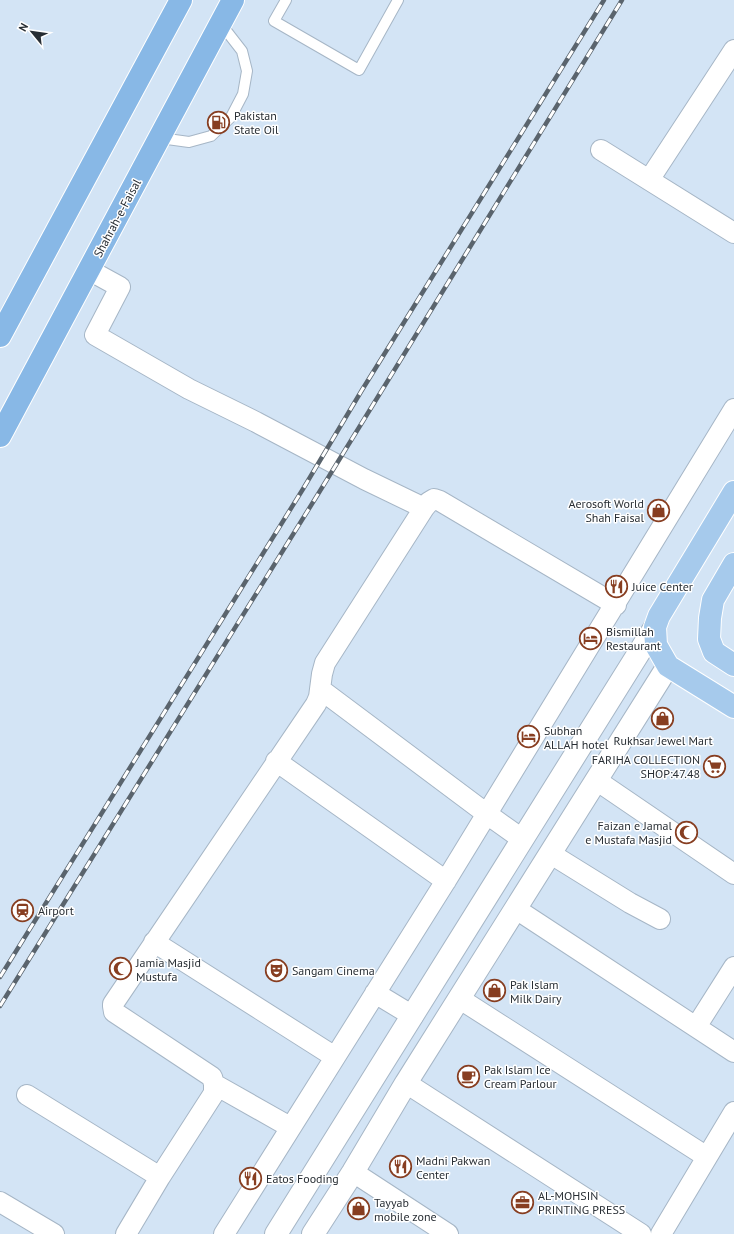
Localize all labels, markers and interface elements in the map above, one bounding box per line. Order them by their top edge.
north arrow [12,12,52,52]
text: N [15,21,31,34]
place label: Pakistan State Oil [234,108,279,137]
fuel station icon: Pakistan State Oil [206,109,232,135]
street label: Shahrah-e-Faisal [90,176,144,260]
place label: Aerosoft World Shah Faisal [569,496,644,525]
shop icon: Aerosoft World Shah Faisal [646,497,672,523]
restaurant icon: Juice Center [603,573,629,599]
place label: Juice Center [631,579,693,594]
place label: Bismillah Restaurant [606,624,661,653]
hotel icon: Bismillah Restaurant [577,625,603,651]
shop icon: Rukhsar Jewel Mart [650,706,676,732]
place label: Subhan ALLAH hotel [544,723,609,752]
hotel icon: Subhan ALLAH hotel [516,724,542,750]
place label: Rukhsar Jewel Mart [614,733,713,748]
place label: FARIHA COLLECTION SHOP:47.48 [592,752,700,781]
supermarket icon: FARIHA COLLECTION SHOP:47.48 [702,753,728,779]
place label: Faizan e Jamal e Mustafa Masjid [585,818,672,847]
mosque icon: Faizan e Jamal e Mustafa Masjid [674,819,700,845]
station icon: Airport [9,897,35,923]
place label: Airport [38,903,74,918]
place label: Jamia Masjid Mustufa [135,955,201,984]
mosque icon: Jamia Masjid Mustufa [108,956,134,982]
theatre icon: Sangam Cinema [264,957,290,983]
place label: Sangam Cinema [292,963,375,978]
place label: Pak Islam Milk Dairy [510,977,562,1006]
shop icon: Pak Islam Milk Dairy [481,978,507,1004]
place label: Pak Islam Ice Cream Parlour [484,1062,557,1091]
cafe icon: Pak Islam Ice Cream Parlour [455,1063,481,1089]
place label: Madni Pakwan Center [416,1153,490,1182]
restaurant icon: Madni Pakwan Center [387,1154,413,1180]
restaurant icon: Eatos Fooding [237,1165,263,1191]
place label: Eatos Fooding [266,1171,339,1186]
place label: AL-MOHSIN PRINTING PRESS [538,1188,625,1217]
office icon: AL-MOHSIN PRINTING PRESS [509,1189,535,1215]
place label: Tayyab mobile zone [374,1195,437,1224]
shop icon: Tayyab mobile zone [346,1196,372,1222]

